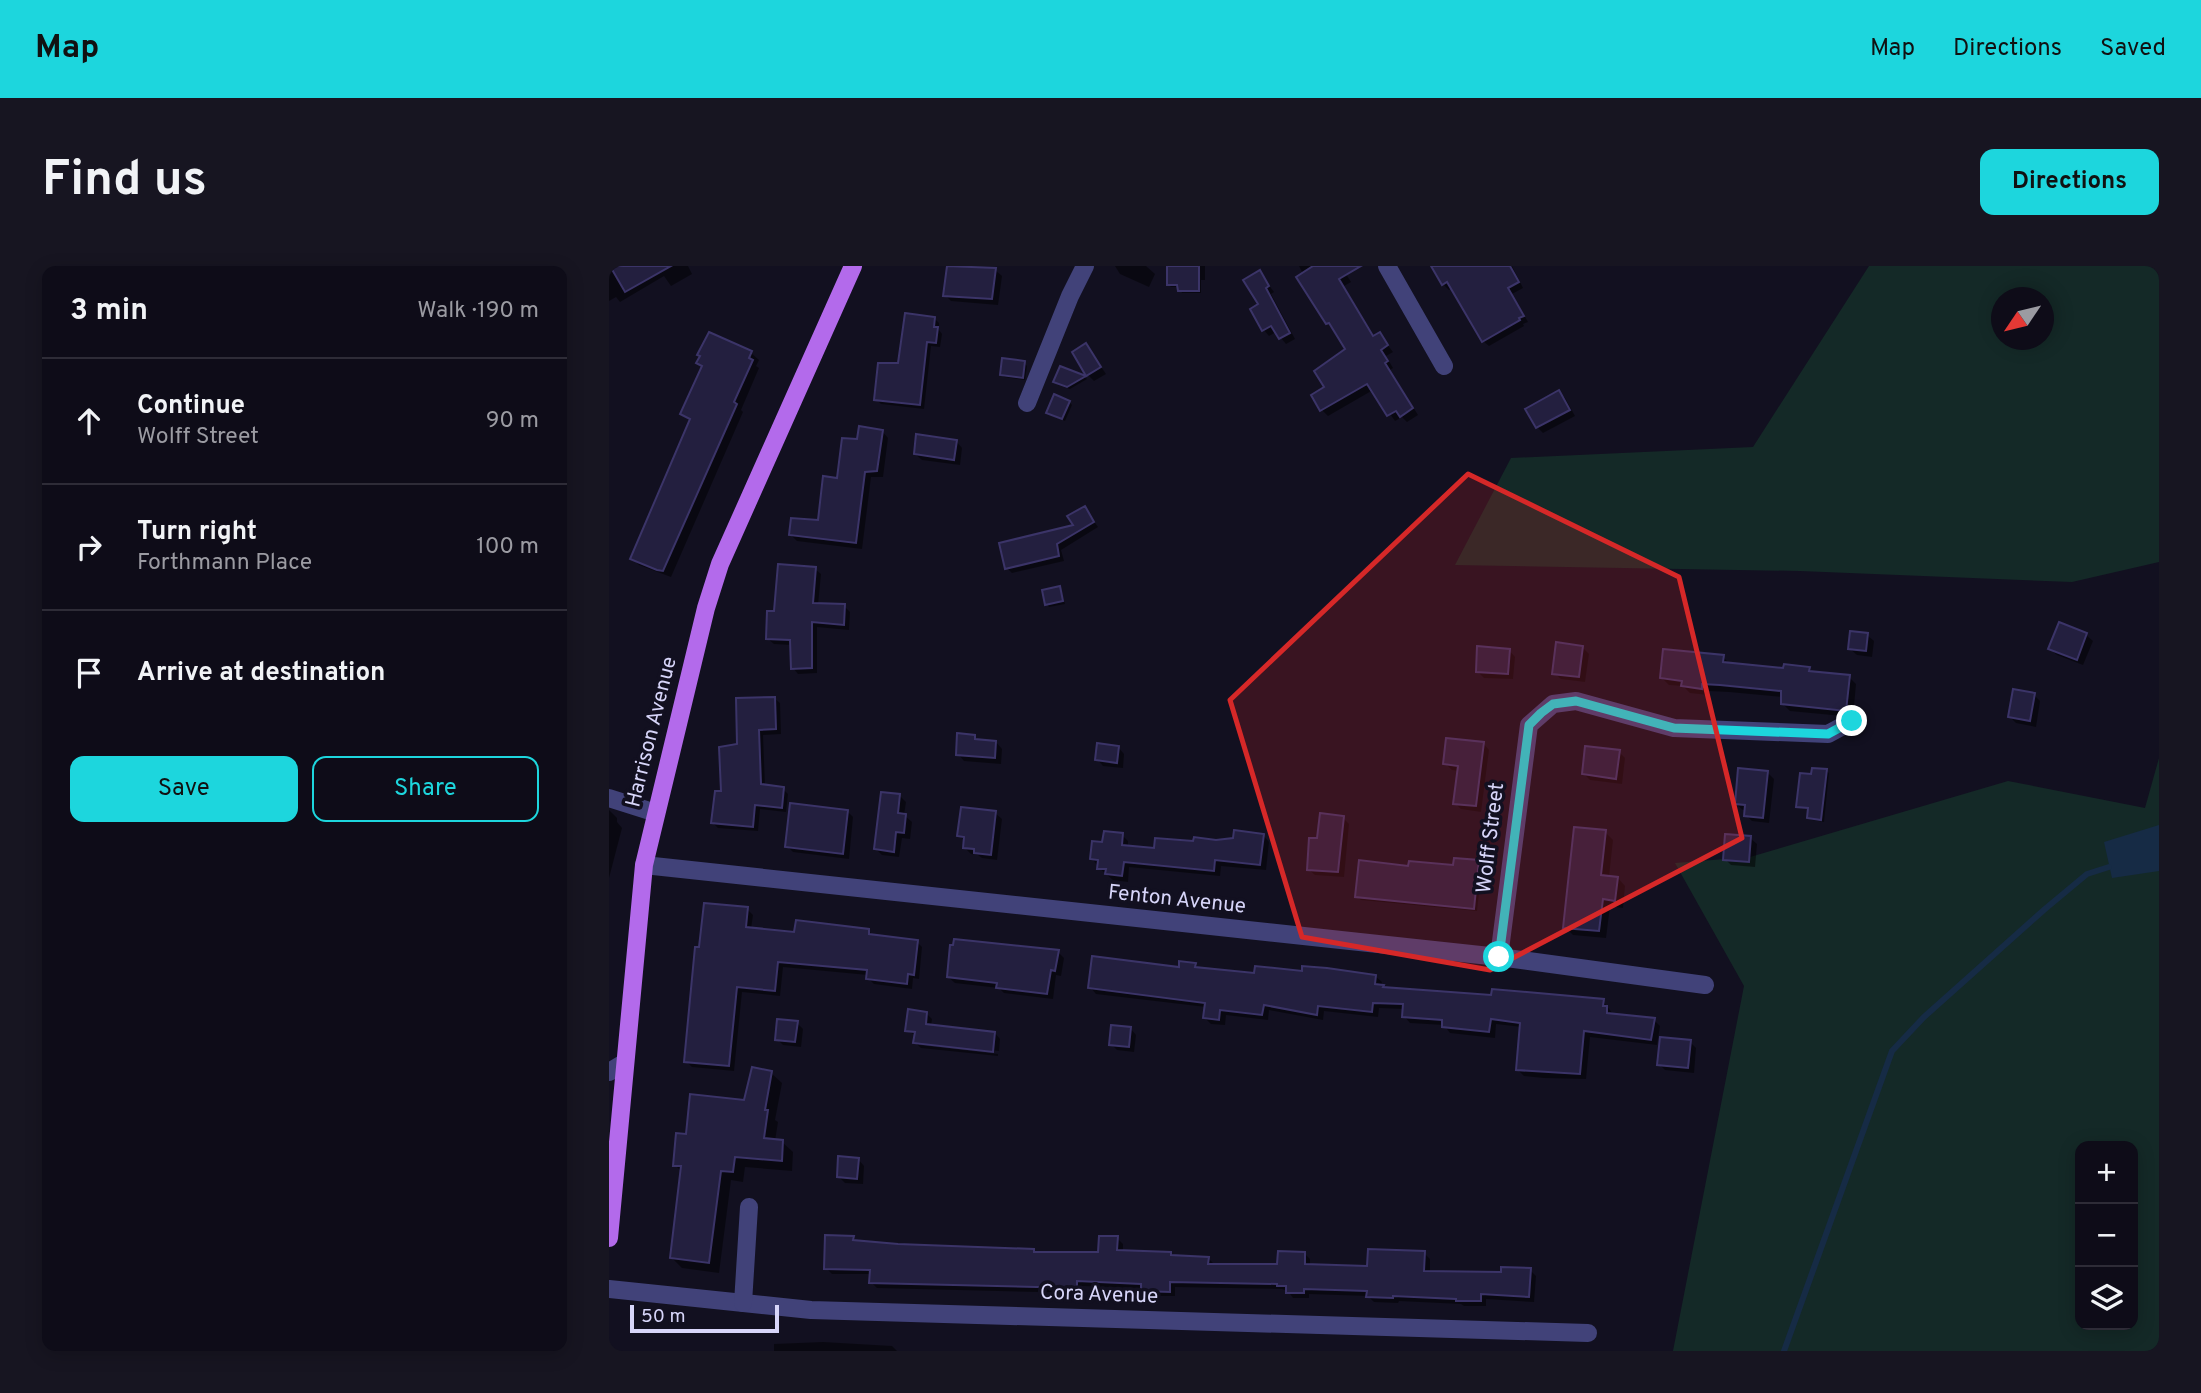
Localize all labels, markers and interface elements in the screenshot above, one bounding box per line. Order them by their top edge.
text: Map [35,28,99,70]
text: Map [1870,34,1915,64]
text: Directions [1953,34,2062,64]
text: Saved [2100,34,2166,64]
button: Directions [1980,149,2159,215]
text: Find us [42,151,207,213]
north arrow [1991,287,2054,350]
text: 3 min [70,293,148,330]
text: Walk · 190 m [417,297,539,326]
text: Continue [137,390,245,423]
icon: ahead [70,402,108,440]
text: 90 m [486,407,539,436]
text: Wolff Street [137,423,259,452]
text: Turn right [137,516,257,549]
icon: right [70,528,108,566]
text: 100 m [476,533,539,562]
text: Forthmann Place [137,549,312,578]
icon: arrive [70,654,108,692]
street label: Harrison Avenue [620,654,684,810]
text: Arrive at destination [137,657,385,690]
route end [1836,705,1867,736]
button: Save [70,756,298,822]
button: Share [312,756,539,822]
street label: Wolff Street [1471,781,1511,895]
street label: Fenton Avenue [1107,879,1247,921]
route start [1483,941,1514,972]
map controls [2075,1141,2138,1330]
button: + [2075,1141,2138,1204]
button: − [2075,1204,2138,1267]
button: layers [2075,1267,2138,1330]
street label: Cora Avenue [1039,1279,1159,1311]
scale bar [630,1302,779,1334]
text: 50 m [641,1305,686,1329]

